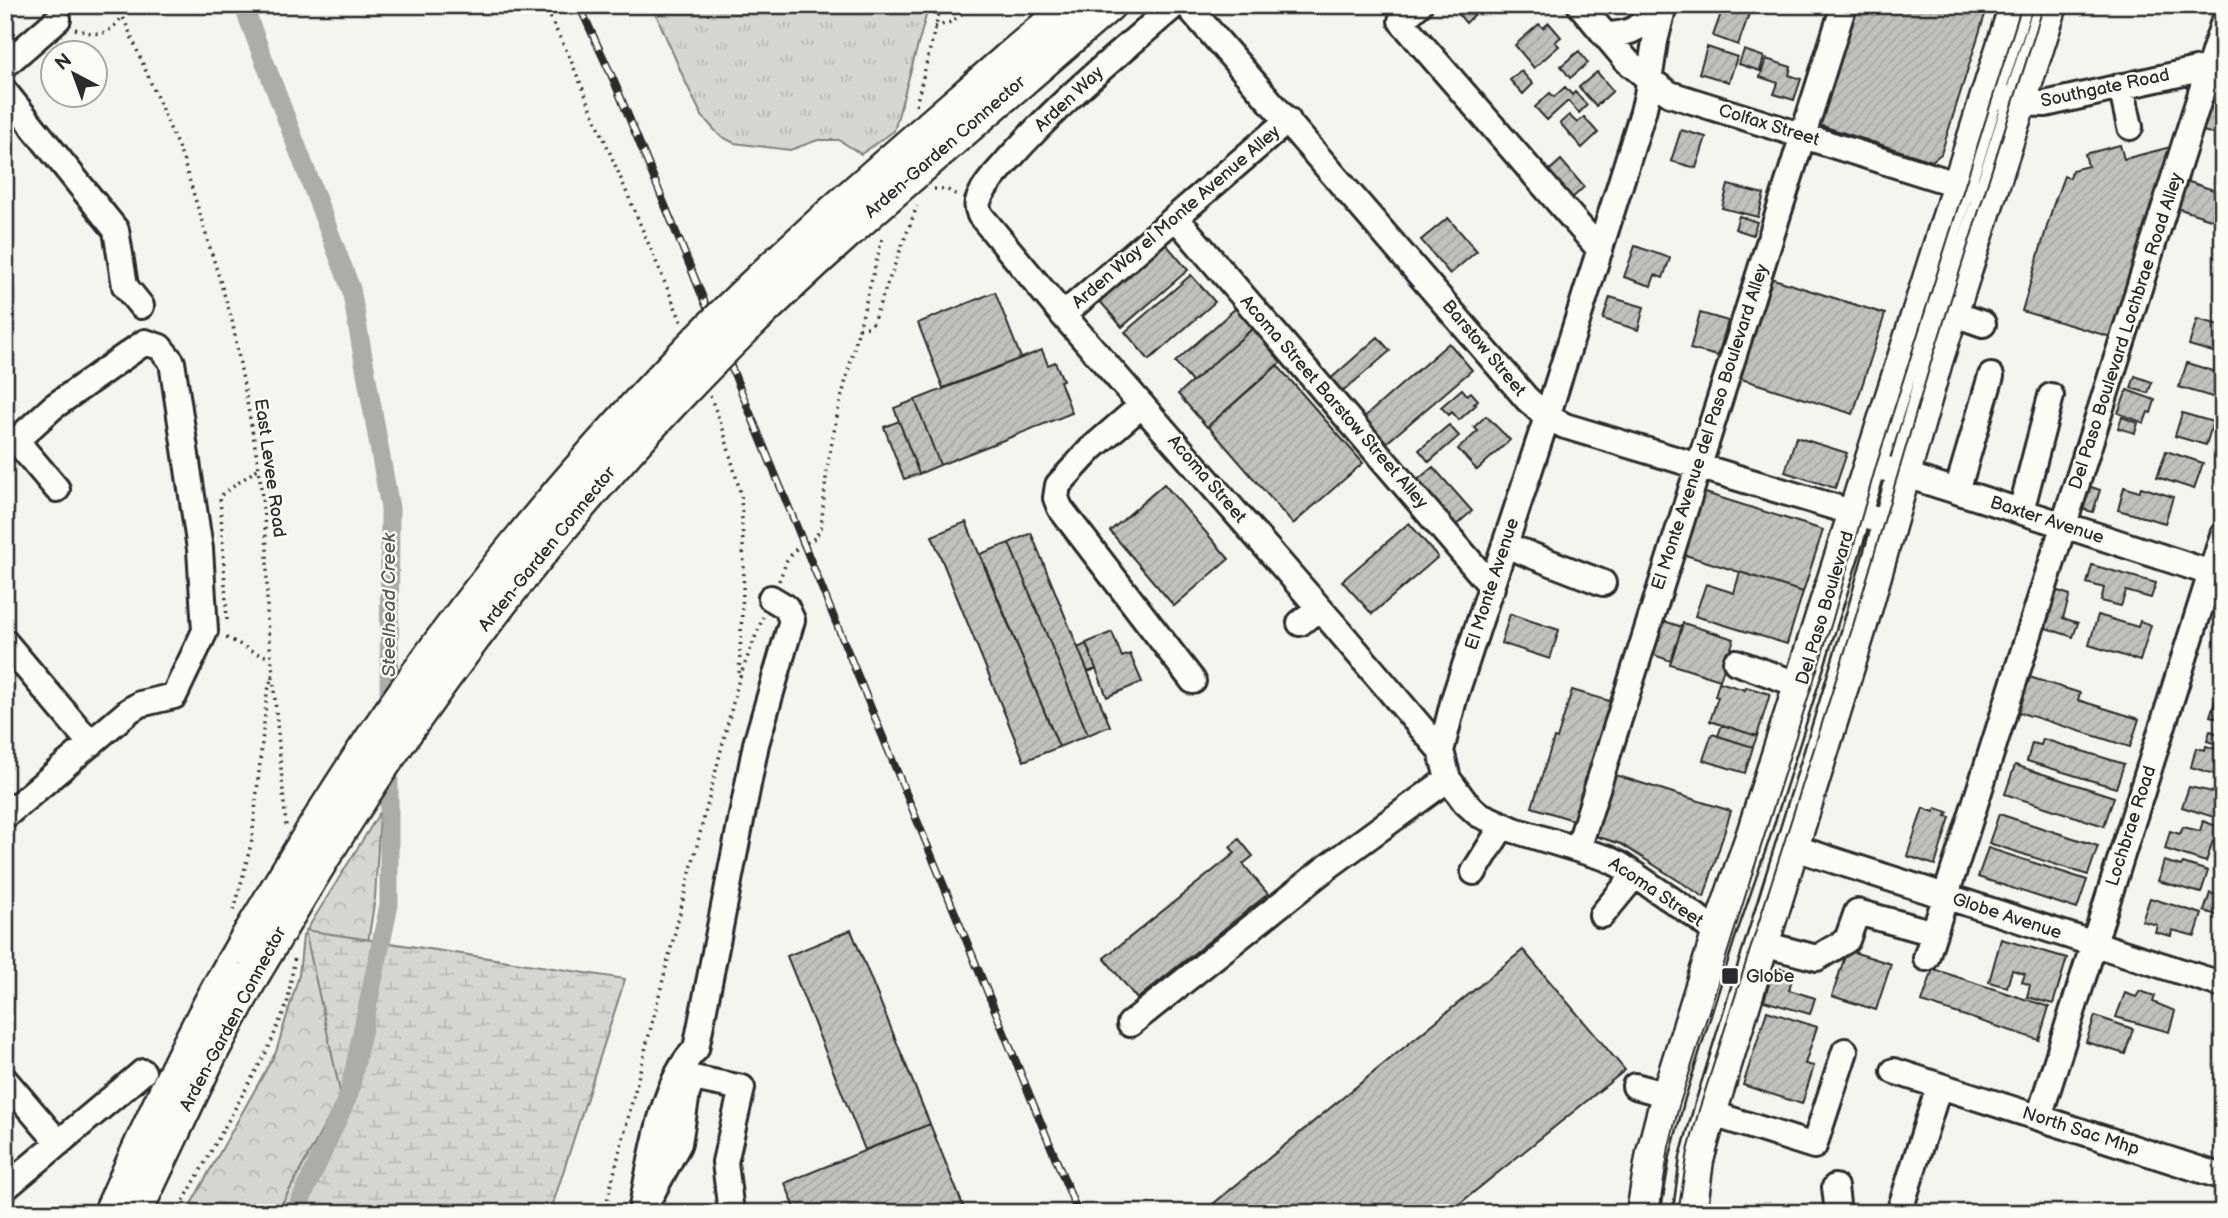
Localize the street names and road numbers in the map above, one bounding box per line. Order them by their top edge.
street label: Arden Way [1030,61,1108,136]
street label: Southgate Road [2039,64,2171,112]
street label: Arden-Garden Connector [860,71,1030,222]
street label: Colfax Street [1716,100,1822,150]
street label: Arden Way el Monte Avenue Alley [1068,120,1285,313]
street label: Del Paso Boulevard Lochbrae Road Alley [2065,169,2187,492]
street label: El Monte Avenue del Paso Boulevard Alley [1647,261,1773,593]
street label: Acoma Street Barstow Street Alley [1236,291,1433,514]
street label: Barstow Street [1438,296,1531,401]
street label: East Levee Road [250,397,290,539]
street label: Acoma Street [1163,431,1251,528]
street label: Arden-Garden Connector [474,462,620,636]
street label: Baxter Avenue [1987,492,2107,548]
street label: El Monte Avenue [1461,515,1523,653]
street label: Del Paso Boulevard [1792,529,1858,687]
street label: Lochbrae Road [2102,763,2160,889]
street label: Acoma Street [1605,853,1708,932]
street label: Globe Avenue [1950,888,2065,944]
street label: Arden-Garden Connector [175,923,291,1115]
street label: North Sac Mhp [2020,1102,2142,1160]

